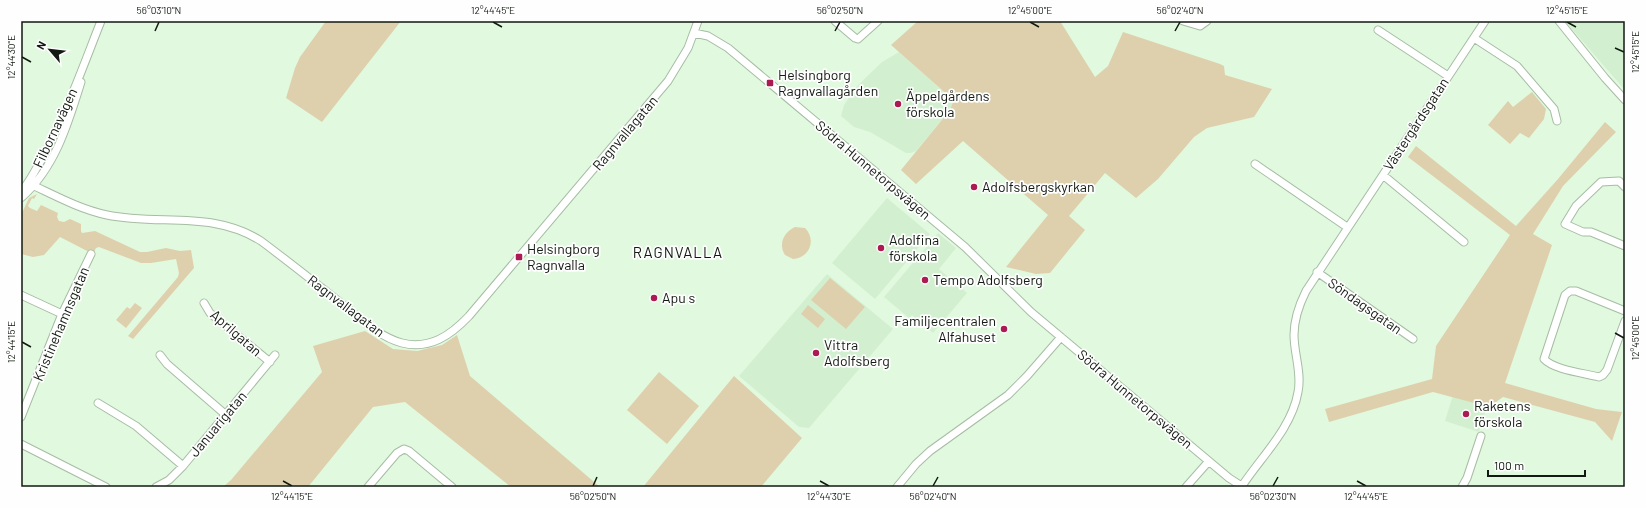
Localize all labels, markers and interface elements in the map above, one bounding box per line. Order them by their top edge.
text: 56°03'10"N [137,4,181,16]
text: 12°44'45"E [471,4,515,16]
text: 56°02'50"N [817,4,863,16]
text: 12°45'00"E [1008,4,1052,16]
text: 56°02'40"N [1157,4,1203,16]
text: 12°45'15"E [1546,4,1588,16]
north arrow [30,30,70,70]
text: 12°45'15"E [1629,31,1641,73]
text: 12°44'30"E [5,35,17,79]
text: N [33,39,48,51]
place label: Helsingborg Ragnvallagården [778,66,878,99]
street label: Västergårdsgatan [1379,74,1452,173]
marker: Helsingborg Ragnvallagården [765,78,775,88]
street label: Filbornavägen [29,85,80,170]
place label: Äppelgårdens förskola [906,87,990,120]
street label: Ragnvallagatan [588,92,661,173]
marker: Äppelgårdens förskola [893,99,903,109]
street label: Södra Hunnetorpsvägen [812,116,934,223]
place label: Adolfsbergskyrkan [982,178,1095,195]
marker: Adolfsbergskyrkan [969,182,979,192]
place label: Adolfina förskola [889,231,939,264]
place label: Helsingborg Ragnvalla [527,240,600,273]
district label: RAGNVALLA [633,243,723,261]
marker: Adolfina förskola [876,243,886,253]
marker: Helsingborg Ragnvalla [514,252,524,262]
street label: Kristinehamnsgatan [29,264,92,383]
street label: Ragnvallagatan [304,271,388,340]
place label: Tempo Adolfsberg [933,271,1043,288]
street label: Söndagsgatan [1325,274,1406,337]
marker: Tempo Adolfsberg [920,275,930,285]
place label: Apu s [662,289,696,306]
marker: Apu s [649,293,659,303]
street label: Aprilgatan [207,306,265,360]
place label: Familjecentralen Alfahuset [894,312,996,345]
text: 12°45'00"E [1629,316,1641,360]
text: 12°44'15"E [5,321,17,363]
marker: Familjecentralen Alfahuset [999,324,1009,334]
place label: Vittra Adolfsberg [824,336,890,369]
street label: Södra Hunnetorpsvägen [1074,345,1196,452]
marker: Vittra Adolfsberg [811,348,821,358]
street label: Januarigatan [185,387,250,460]
place label: Raketens förskola [1474,397,1531,430]
marker: Raketens förskola [1461,409,1471,419]
scale bar [1488,452,1585,478]
text: 100 m [1494,458,1524,472]
text: 12°44'15"E [271,490,313,502]
text: 56°02'50"N [570,490,616,502]
text: 12°44'30"E [807,490,851,502]
text: 56°02'40"N [910,490,956,502]
text: 56°02'30"N [1250,490,1296,502]
text: 12°44'45"E [1344,490,1388,502]

